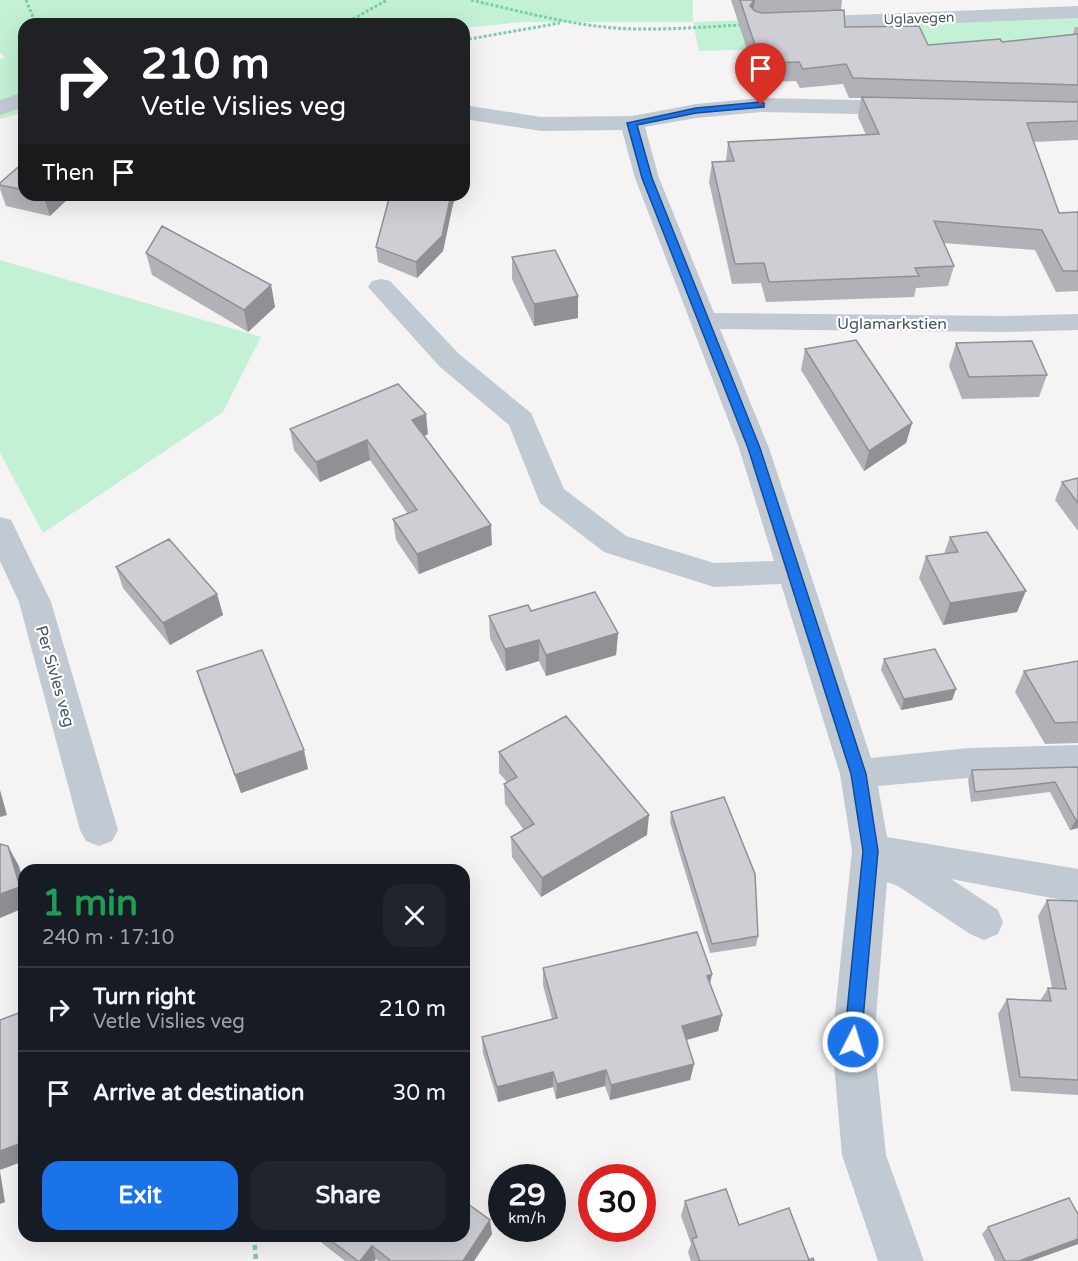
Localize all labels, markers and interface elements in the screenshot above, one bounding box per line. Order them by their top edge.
street label: Uglavegen [883,9,955,28]
text: 210 m [141,39,270,90]
icon: right [42,42,120,120]
pin [735,43,786,105]
icon: arrive [744,52,777,85]
text: Vetle Vislies veg [141,90,346,123]
icon: arrive [107,156,140,189]
text: Then [42,160,95,186]
street label: Uglamarkstien [837,314,947,334]
street label: Per Sivles veg [31,623,79,729]
text: 1 min [42,882,138,925]
button: close [383,884,446,947]
text: 240 m · 17:10 [42,926,174,950]
text: Turn right [93,984,195,1010]
icon: right [42,993,75,1026]
text: 210 m [379,996,446,1022]
text: Vetle Vislies veg [93,1010,245,1034]
position arrow [821,1010,885,1074]
icon: arrive [42,1077,75,1110]
text: Arrive at destination [93,1080,304,1106]
text: 30 m [392,1080,446,1106]
button: Exit [42,1161,238,1230]
button: Share [250,1161,446,1230]
speed limit sign: 30 [578,1164,656,1242]
text: 29 [508,1177,546,1214]
text: km/h [508,1209,546,1227]

